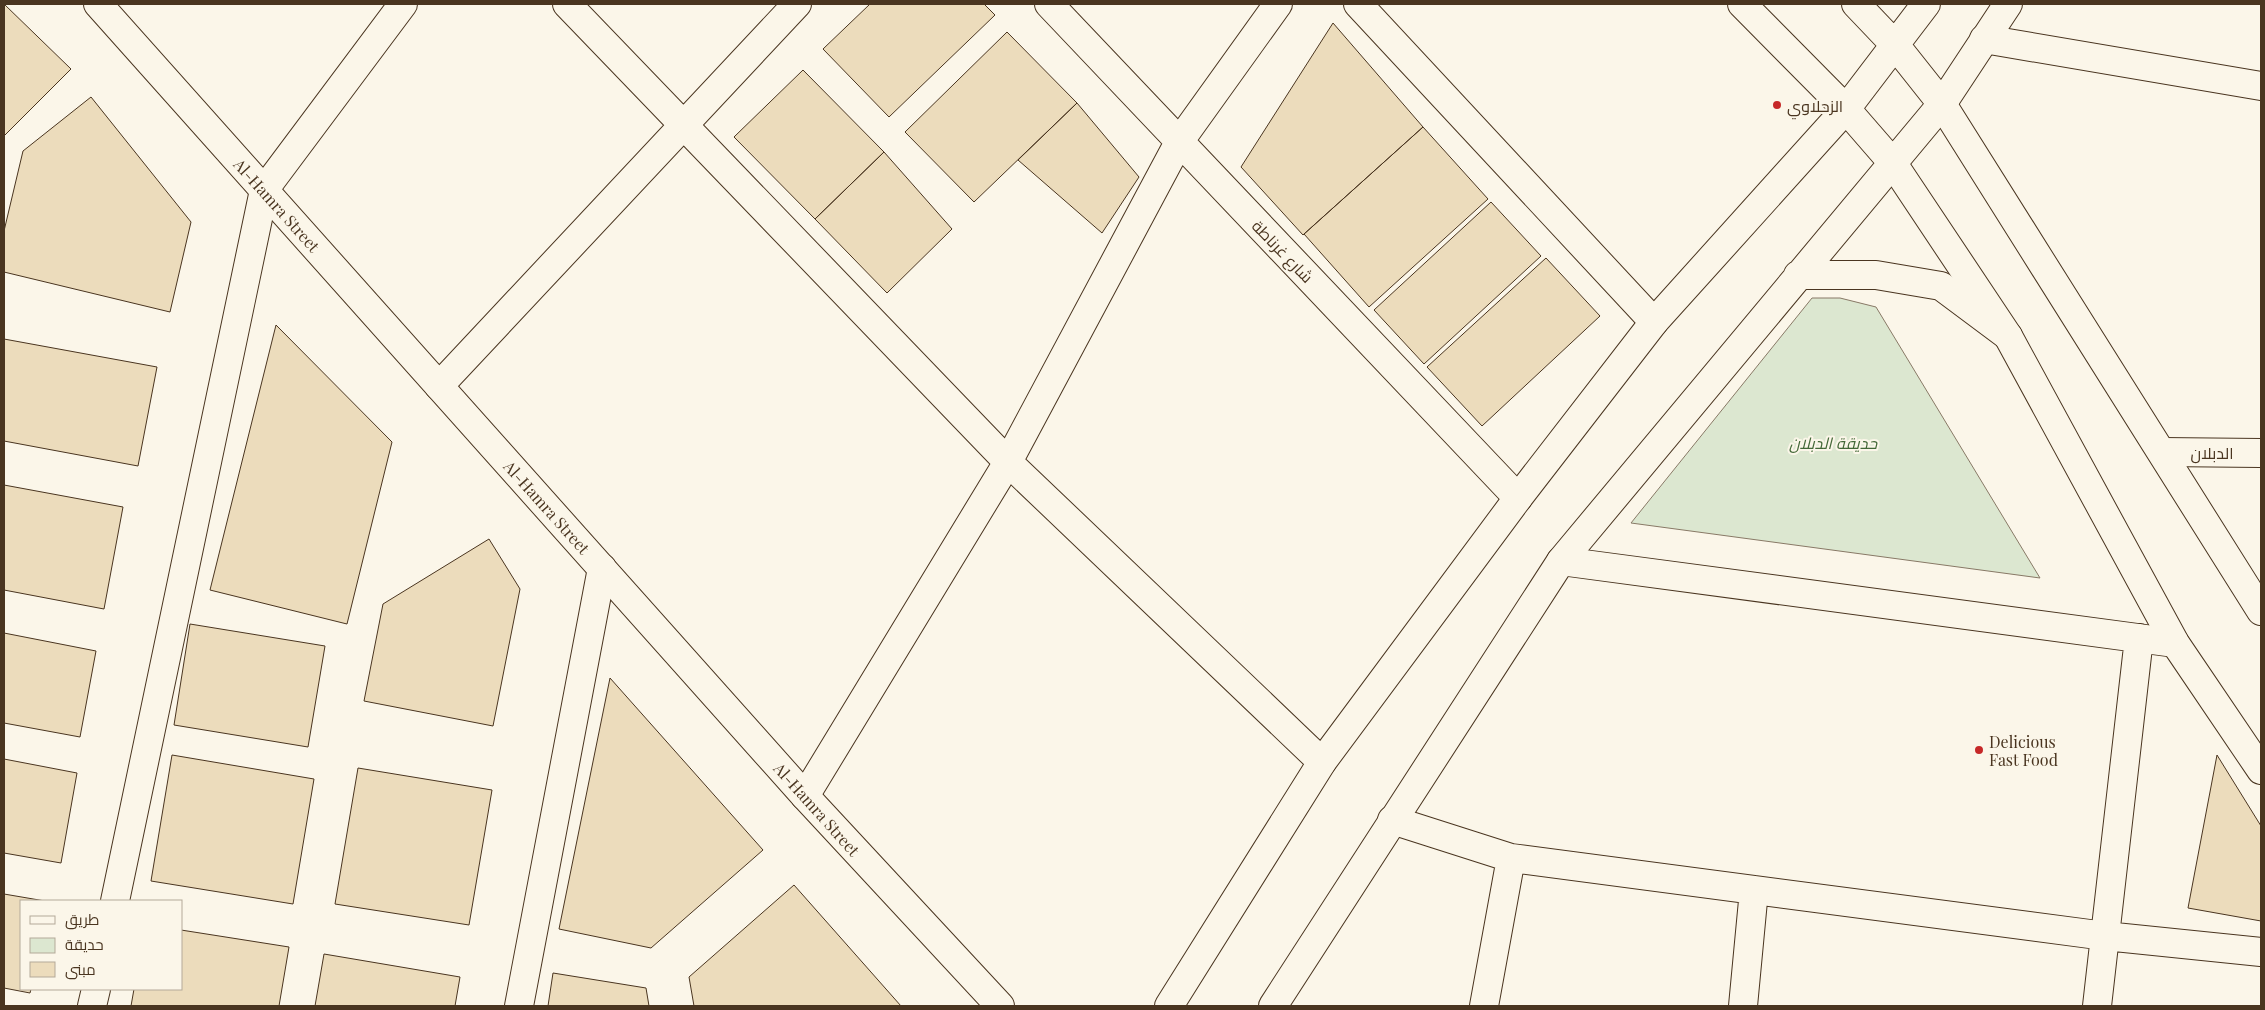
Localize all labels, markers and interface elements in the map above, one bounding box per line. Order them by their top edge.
place label: الزحلاوي [1787,95,1843,120]
marker: الزحلاوي [1771,99,1783,111]
street label: Al-Hamra Street [229,153,325,256]
street label: شارع غرناطة [1246,215,1318,288]
park label: حديقة الدبلان [1789,432,1878,453]
street label: الدبلان [2191,442,2233,464]
street label: Al-Hamra Street [499,455,595,558]
place label: Delicious Fast Food [1989,731,2058,770]
marker: Delicious Fast Food [1973,744,1985,756]
street label: Al-Hamra Street [769,757,865,860]
legend [20,900,182,990]
text: طريق [65,909,99,930]
text: حديقة [65,934,104,954]
text: مبنى [65,959,96,980]

